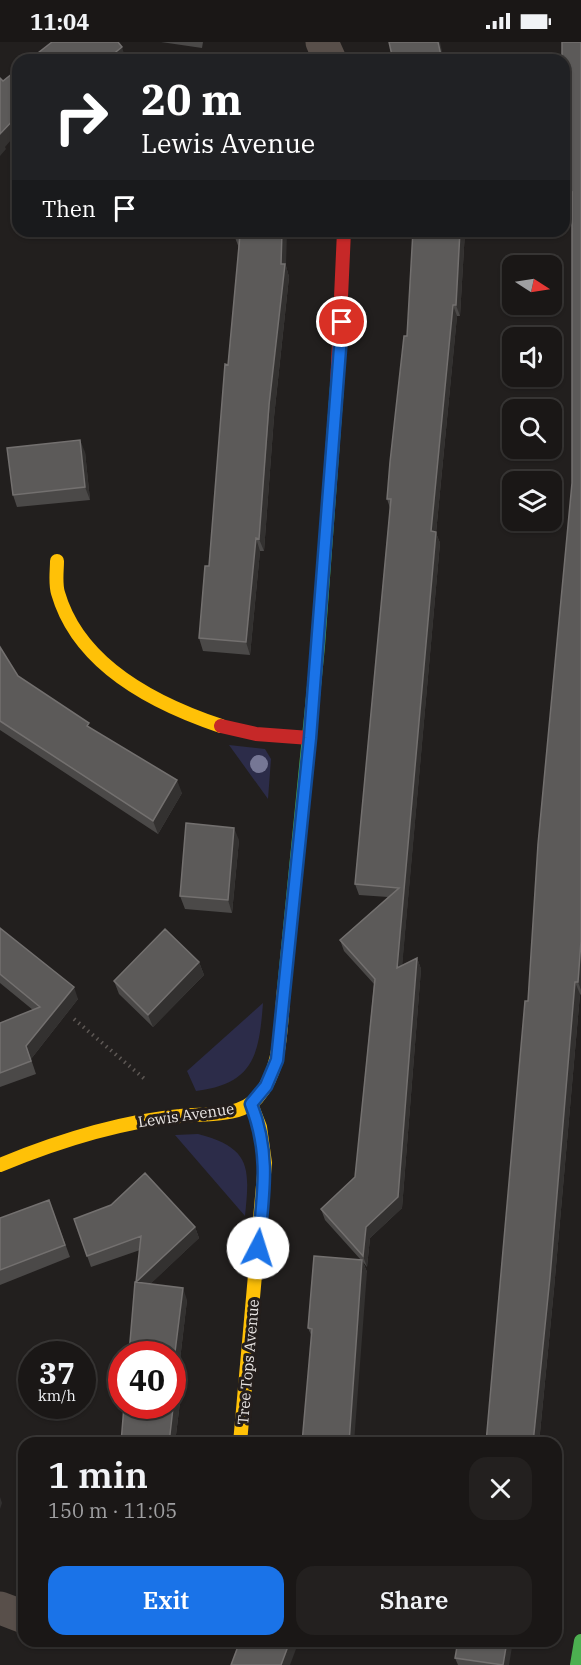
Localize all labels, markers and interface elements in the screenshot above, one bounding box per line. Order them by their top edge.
text: 11:04 [30,7,89,36]
text: 20 m [141,72,242,127]
icon: right [42,78,120,156]
text: Lewis Avenue [141,125,315,160]
icon: arrive [108,192,141,225]
text: Then [42,194,96,223]
north arrow [502,255,562,315]
map controls [502,255,562,531]
pin [316,296,367,347]
icon: arrive [325,305,358,338]
button: sound [502,327,562,387]
button: search [502,399,562,459]
button: layers [502,471,562,531]
street label: Lewis Avenue [137,1099,235,1131]
position arrow [226,1216,290,1280]
street label: Tree Tops Avenue [233,1298,263,1426]
speed limit sign: 40 [108,1341,186,1419]
text: 37 [39,1353,75,1392]
text: km/h [38,1386,76,1405]
text: 1 min [48,1451,148,1498]
button: close [469,1457,532,1520]
text: 150 m · 11:05 [48,1497,177,1524]
button: Exit [48,1566,284,1635]
button: Share [296,1566,532,1635]

